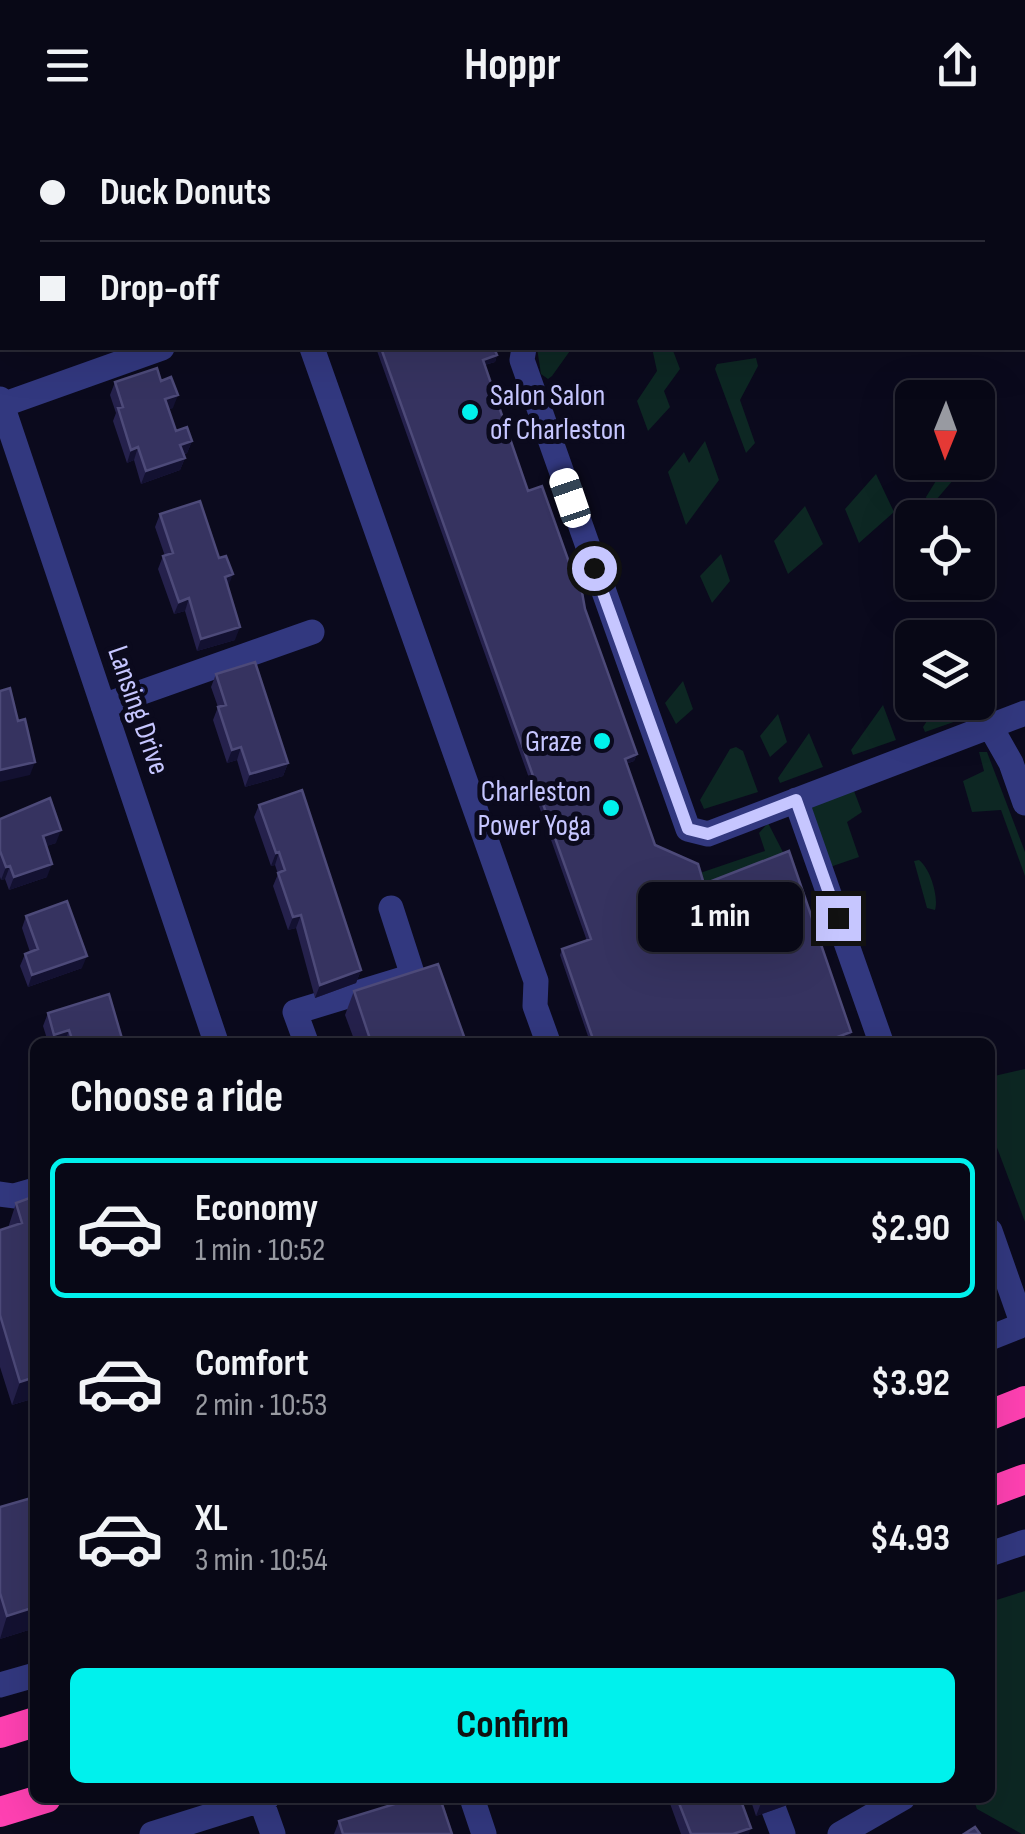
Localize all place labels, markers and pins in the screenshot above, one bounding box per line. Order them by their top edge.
place label: Salon Salon of Charleston [490,378,626,448]
marker: Salon Salon of Charleston [459,401,481,423]
place label: Graze [525,724,582,760]
marker: Graze [591,730,613,752]
place label: Charleston Power Yoga [477,774,591,844]
marker: Charleston Power Yoga [600,797,622,819]

